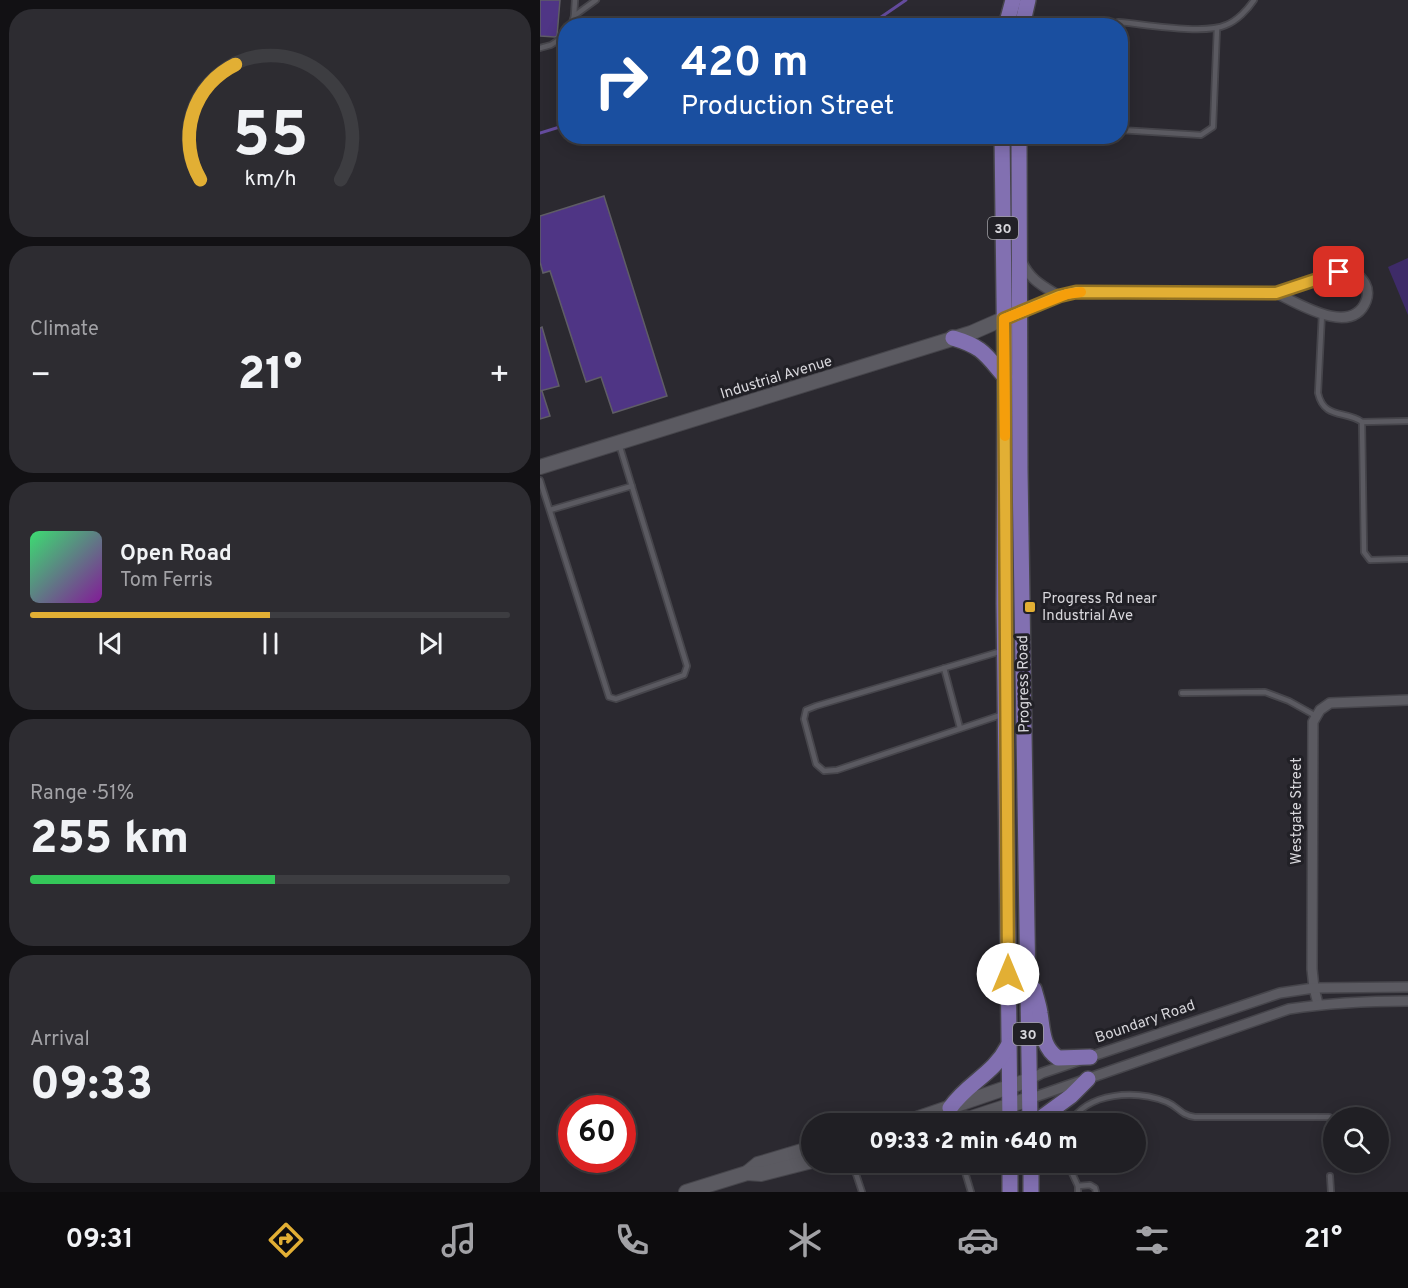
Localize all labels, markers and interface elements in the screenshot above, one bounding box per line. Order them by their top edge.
text: 420 m [681,38,809,91]
icon: right [582,42,660,120]
text: Production Street [681,90,894,124]
text: 55 [232,99,308,178]
text: km/h [244,166,296,193]
road number: 30 [988,217,1018,239]
pin [1313,246,1364,297]
icon: arrive [1322,255,1355,288]
text: Climate [30,317,99,343]
text: 21° [238,348,302,405]
street label: Industrial Avenue [718,352,835,405]
text: − [30,356,51,398]
text: + [489,356,510,398]
text: Open Road [120,541,232,568]
text: Tom Ferris [120,568,213,594]
place label: Progress Rd near Industrial Ave [1042,590,1157,626]
marker: Progress Rd near Industrial Ave [1023,600,1037,614]
icon: previous [94,627,127,660]
icon: pause [254,627,287,660]
icon: next [414,627,447,660]
street label: Progress Road [1014,635,1035,733]
street label: Westgate Street [1288,757,1307,865]
text: Range · 51% [30,781,134,807]
text: 255 km [30,812,189,869]
position arrow [976,942,1040,1006]
street label: Boundary Road [1093,996,1198,1048]
road number: 30 [1013,1023,1043,1045]
text: Arrival [30,1027,90,1053]
text: 09:33 [30,1058,153,1115]
speed limit sign: 60 [558,1095,636,1173]
map controls [1323,1107,1389,1173]
button: search [1323,1107,1389,1173]
text: 09:33 · 2 min · 640 m [869,1129,1078,1156]
icon: directions [265,1219,307,1261]
icon: music [438,1219,480,1261]
icon: phone [611,1219,653,1261]
icon: climate [784,1219,826,1261]
icon: car [957,1219,999,1261]
icon: filters [1131,1219,1173,1261]
text: 09:31 [66,1223,133,1257]
text: 21° [1304,1223,1342,1257]

